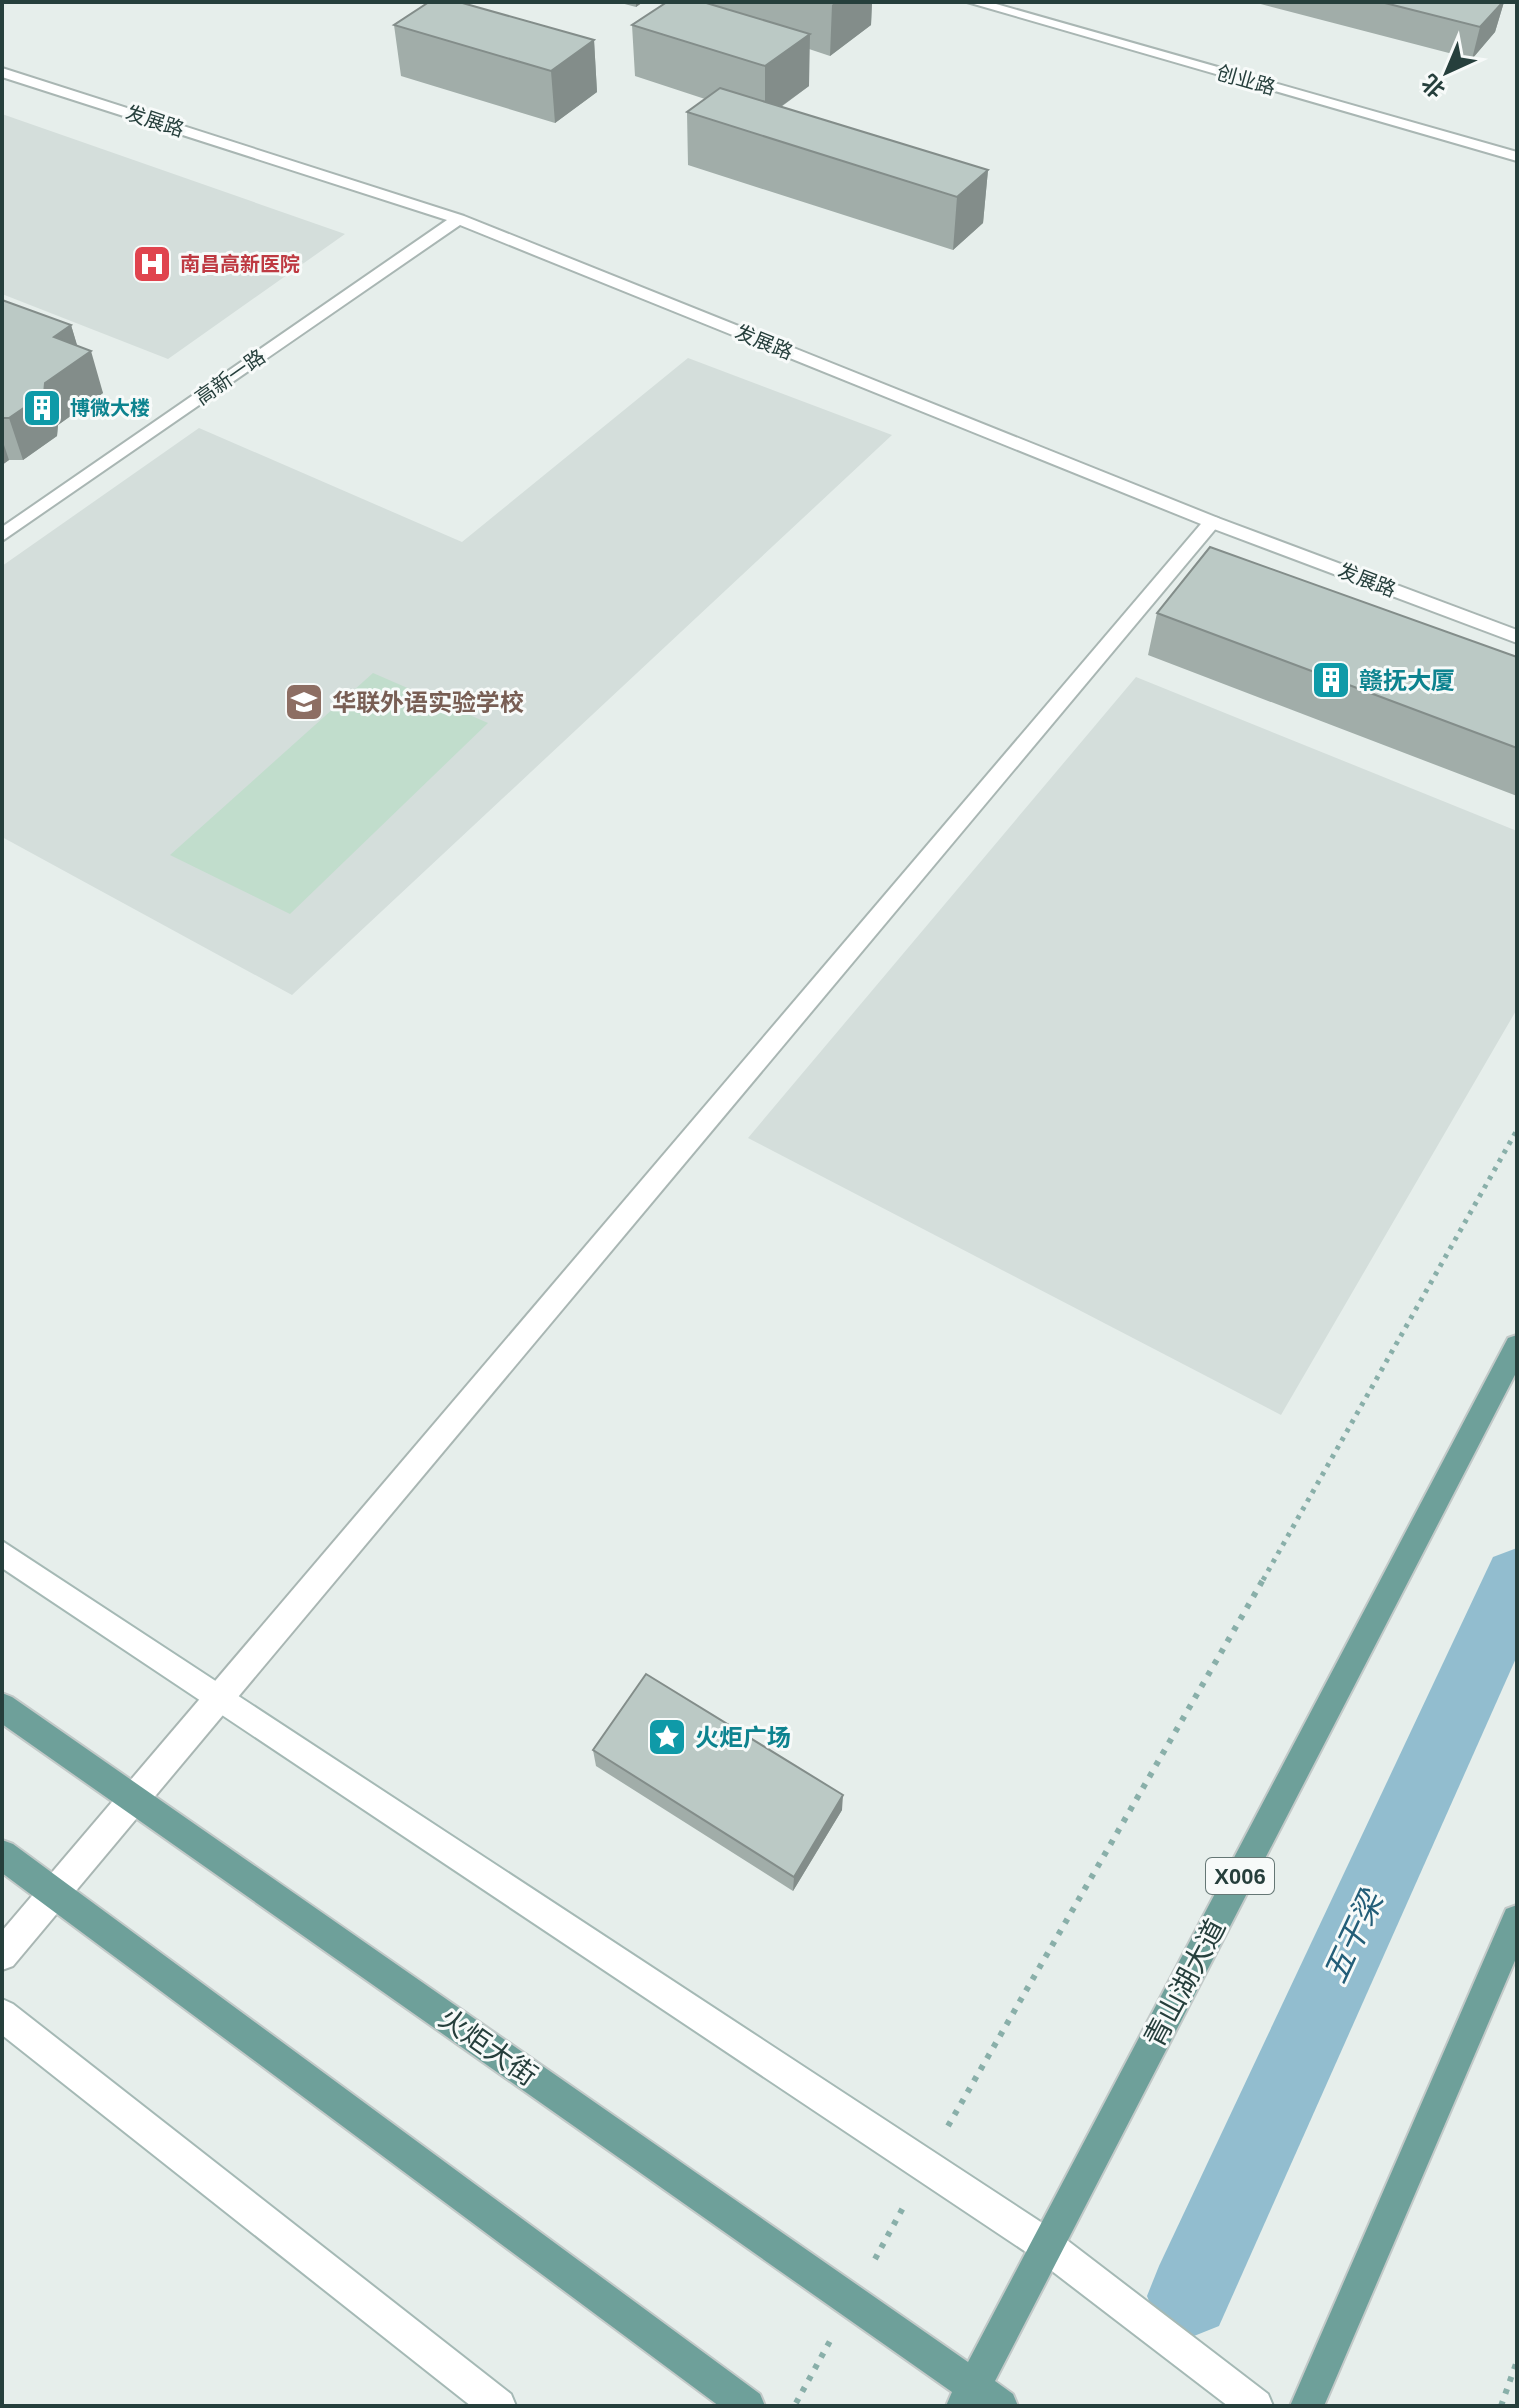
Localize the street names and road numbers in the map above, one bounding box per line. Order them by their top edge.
street label: 创业路 [1214,61,1278,99]
street label: 发展路 [123,101,187,141]
street label: 发展路 [732,321,796,363]
street label: 高新一路 [191,345,269,409]
street label: 发展路 [1335,559,1399,601]
road number: X006 [1206,1858,1274,1894]
street label: 青山湖大道 [1138,1914,1232,2052]
street label: 火炬大街 [433,2002,543,2092]

